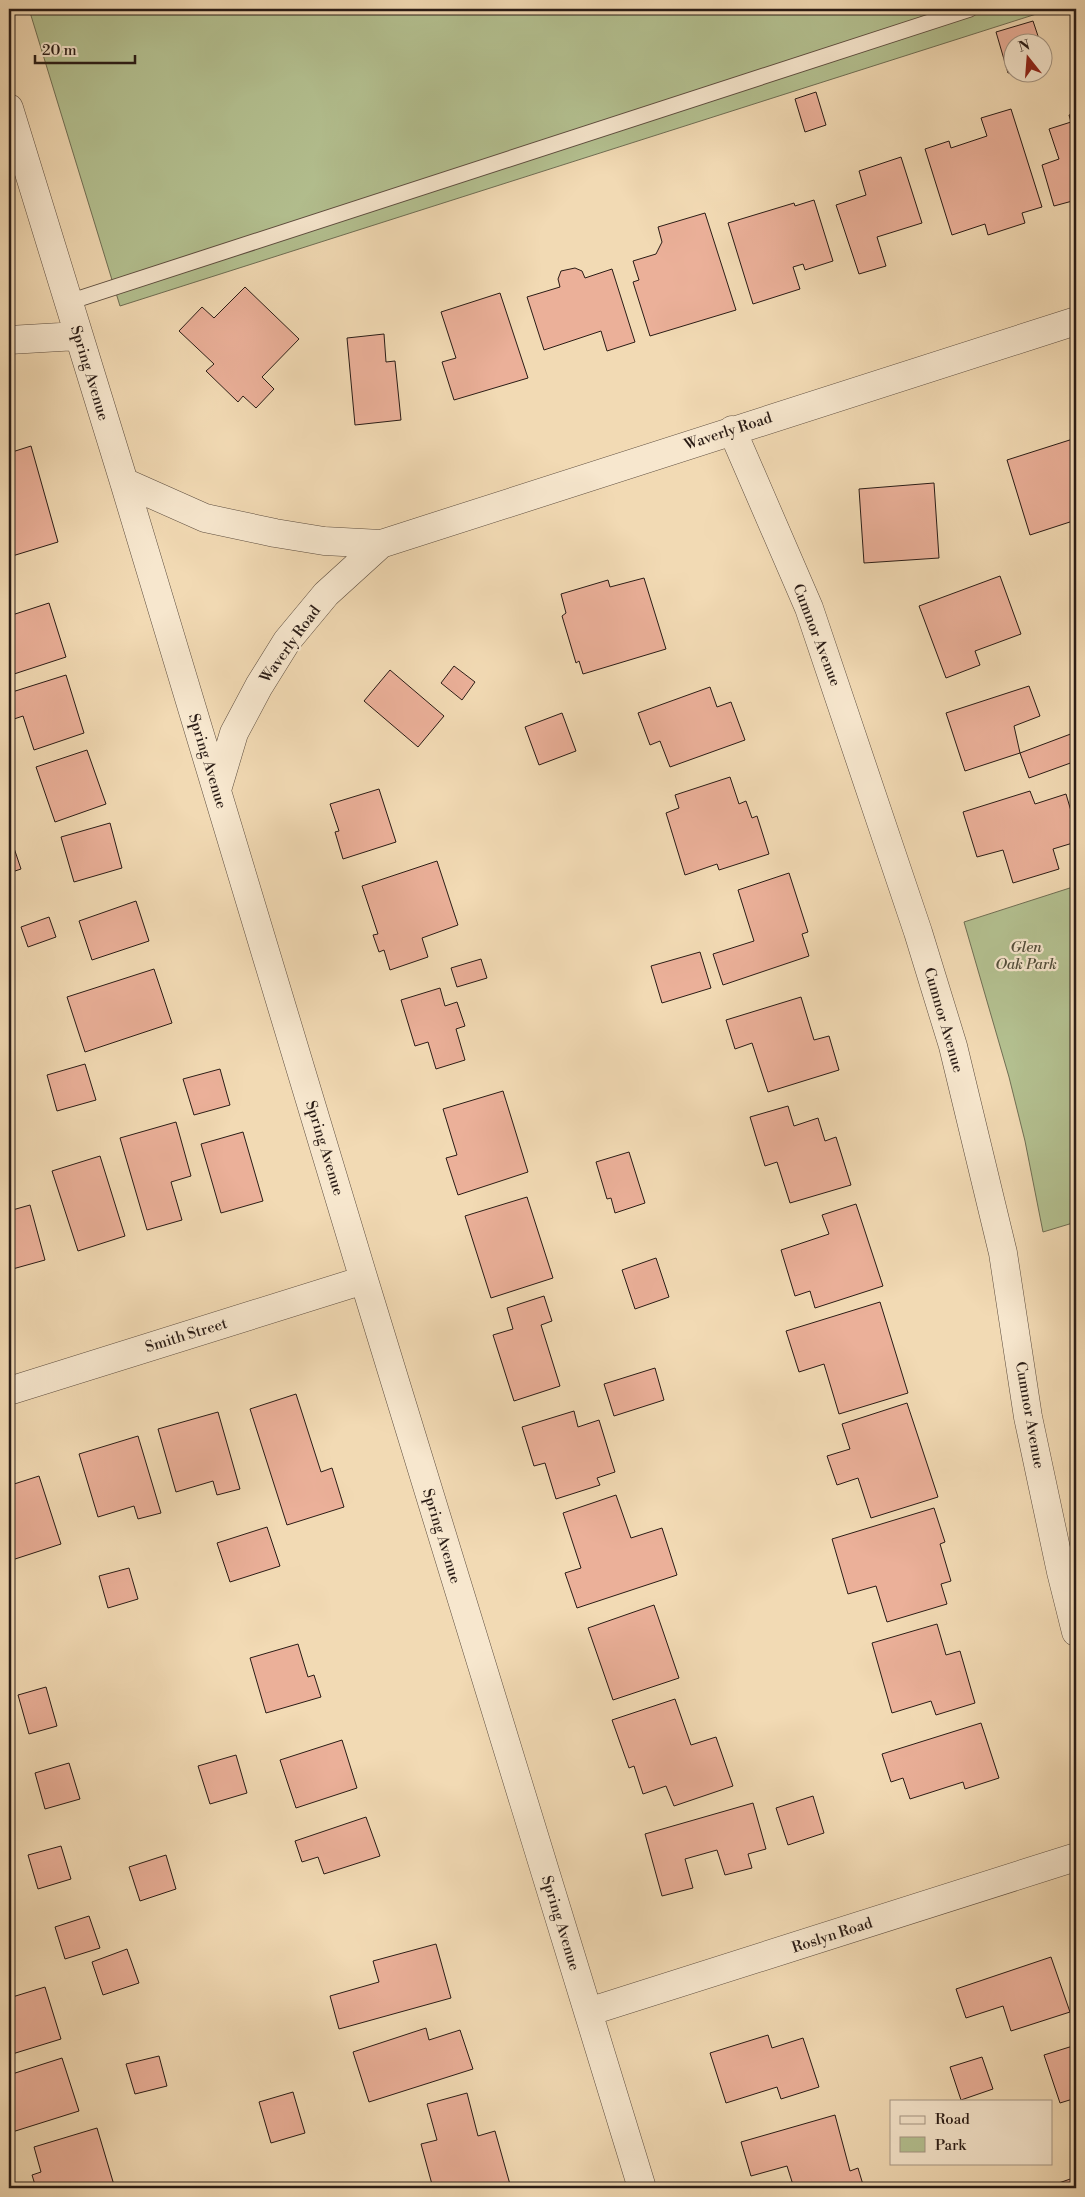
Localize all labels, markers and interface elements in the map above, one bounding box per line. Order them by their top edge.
scale bar [35,32,135,64]
north arrow [1002,32,1052,82]
text: N [1017,36,1032,57]
text: 20 m [42,41,77,60]
street label: Spring Avenue [66,323,113,423]
street label: Waverly Road [681,408,775,455]
street label: Cumnor Avenue [788,581,845,689]
street label: Waverly Road [255,602,325,687]
street label: Spring Avenue [184,711,231,811]
park label: Glen Oak Park [995,938,1057,974]
street label: Cumnor Avenue [919,965,968,1075]
street label: Spring Avenue [301,1098,348,1198]
street label: Smith Street [143,1314,230,1357]
street label: Cumnor Avenue [1011,1360,1048,1470]
street label: Spring Avenue [418,1486,465,1586]
street label: Spring Avenue [537,1873,584,1973]
street label: Roslyn Road [789,1913,875,1957]
legend [890,2100,1052,2164]
text: Road [935,2110,970,2129]
text: Park [935,2136,967,2155]

